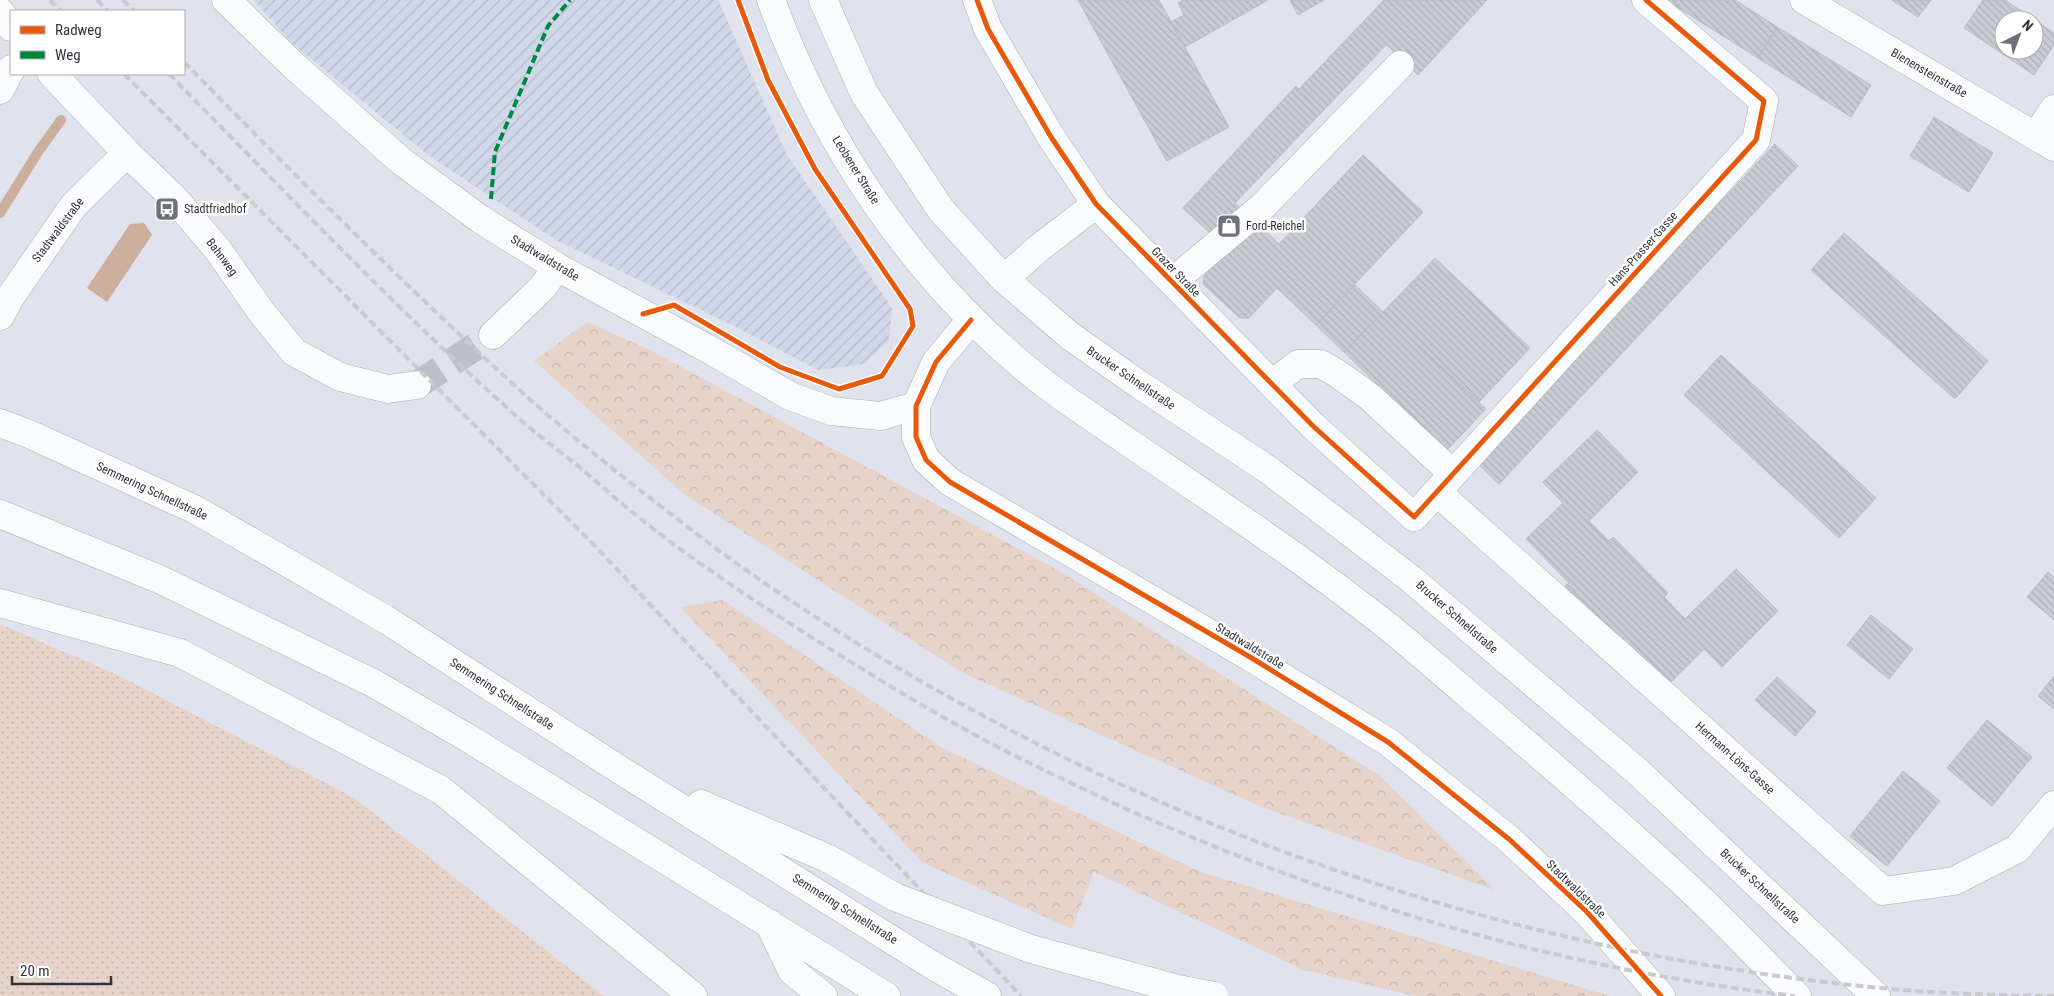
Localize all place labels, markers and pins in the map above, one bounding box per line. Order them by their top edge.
bus stop icon: Stadtfriedhof [154,196,180,222]
place label: Stadtfriedhof [184,202,247,216]
shop icon: Ford-Reichel [1216,213,1242,239]
place label: Ford-Reichel [1246,219,1305,233]

